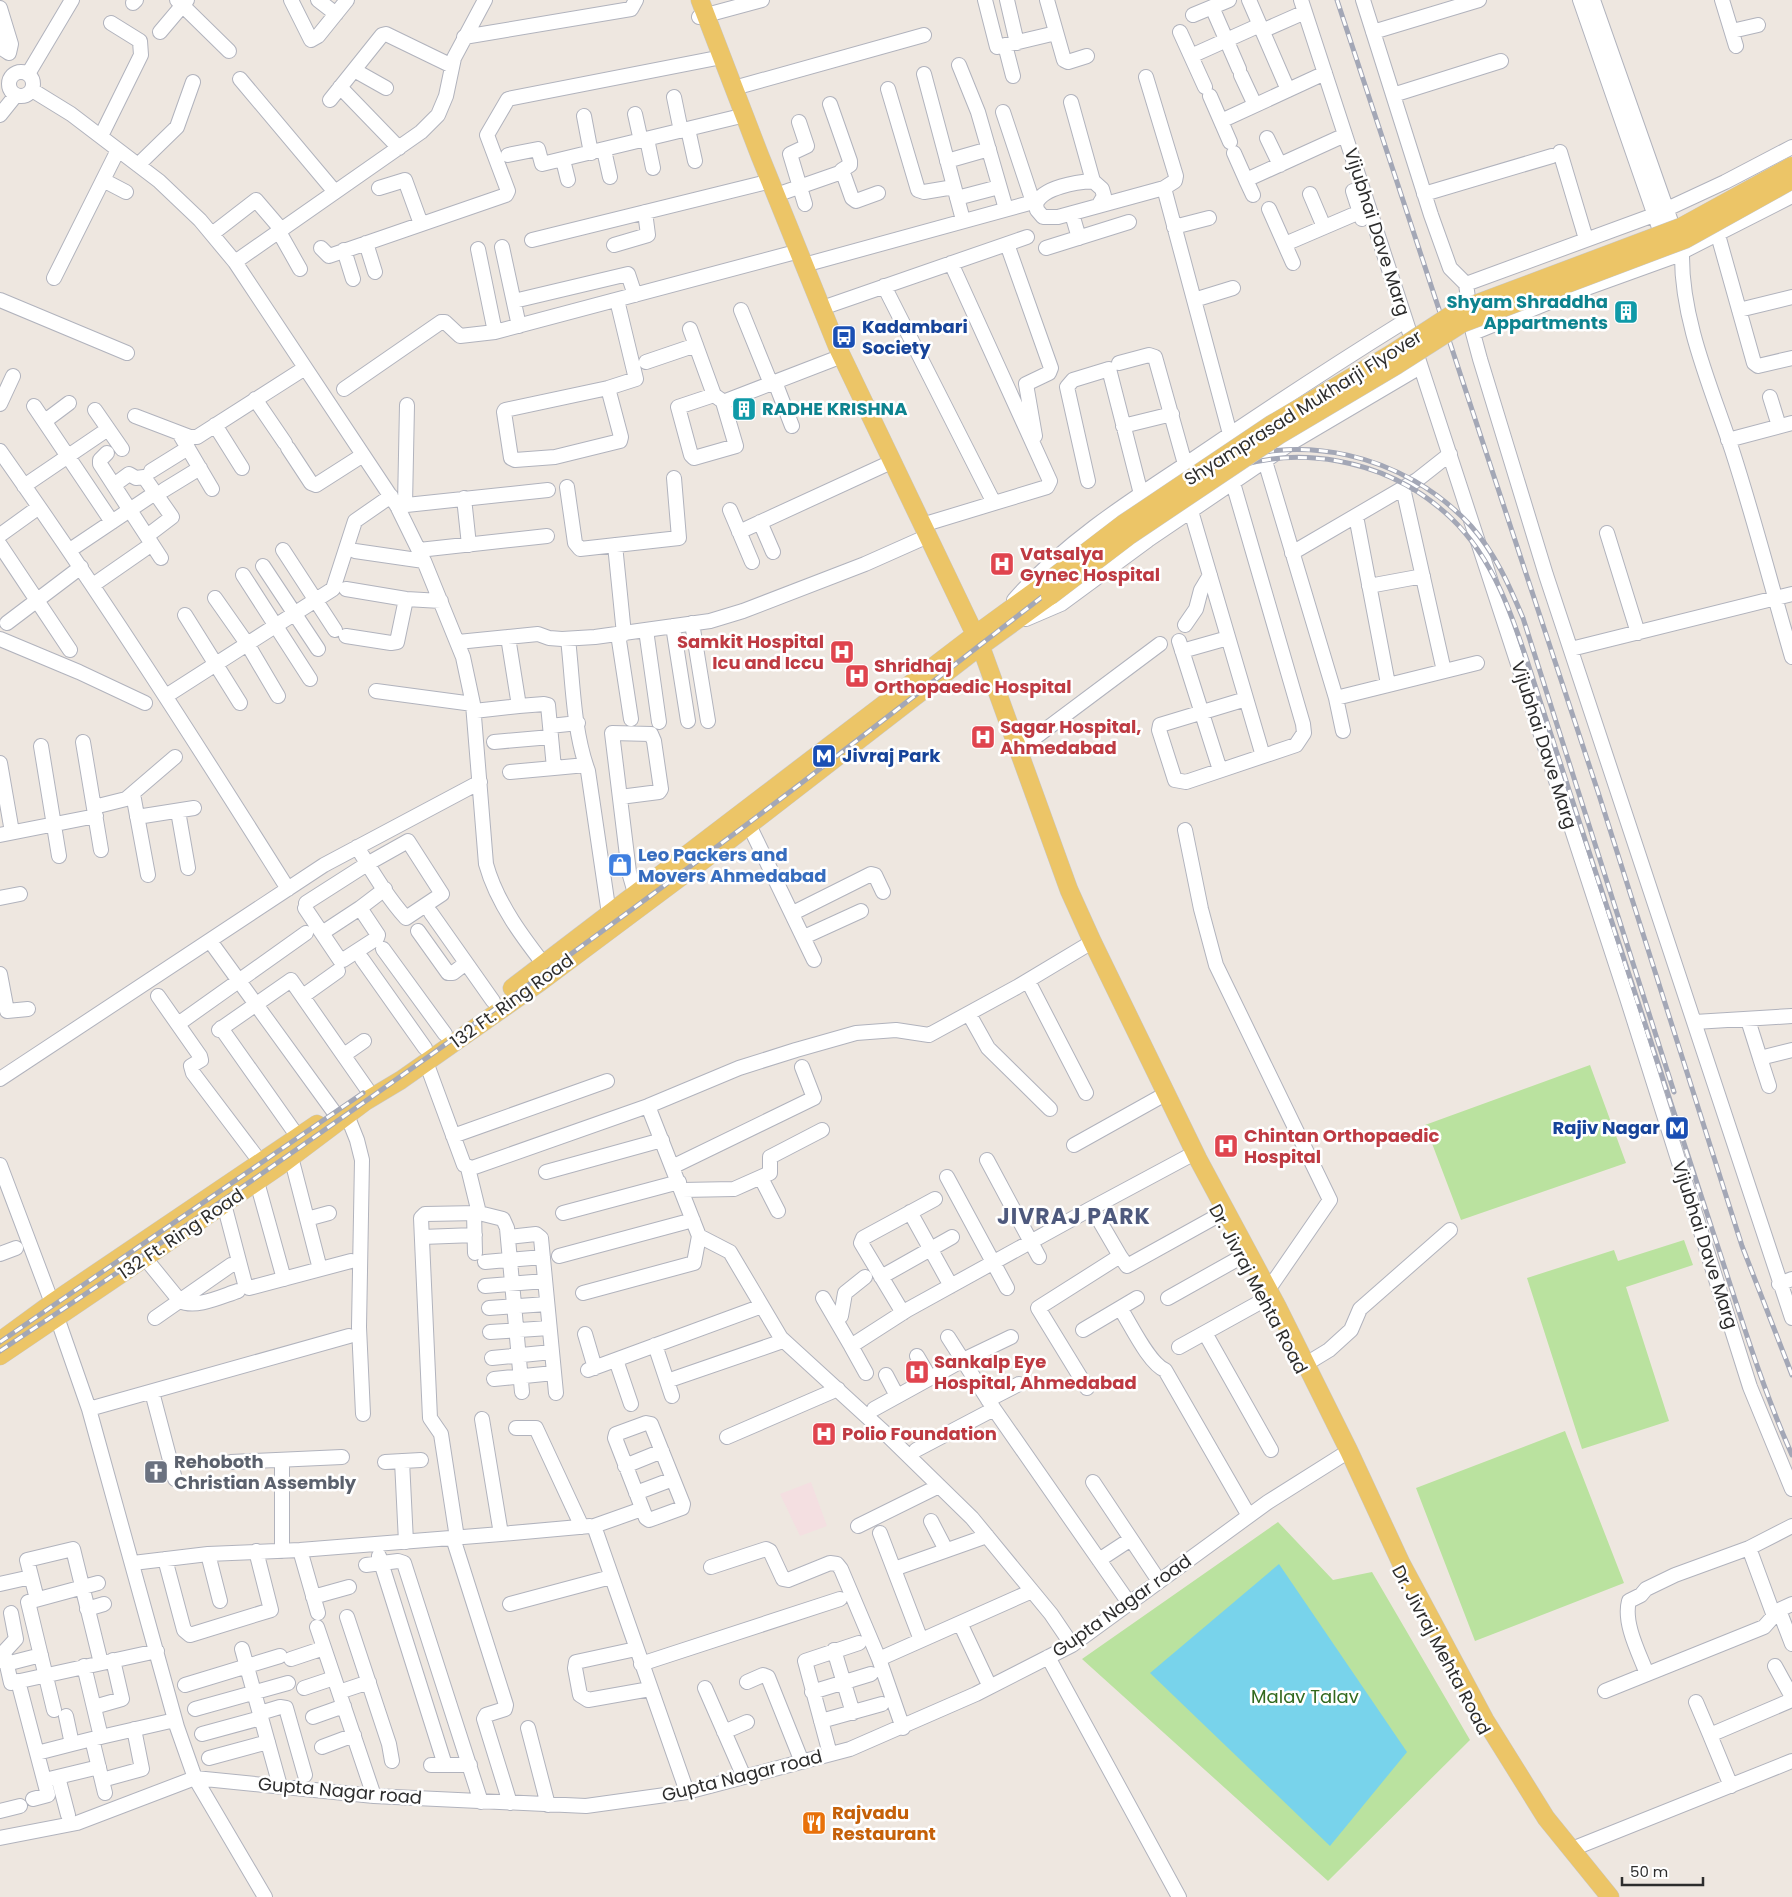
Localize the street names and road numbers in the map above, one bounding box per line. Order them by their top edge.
street label: Vijubhai Dave Marg [1339,145,1416,319]
street label: Shyamprasad Mukharji Flyover [1179,324,1427,491]
street label: Vijubhai Dave Marg [1506,658,1583,832]
street label: 132 Ft. Ring Road [445,947,578,1054]
street label: Vijubhai Dave Marg [1667,1158,1744,1332]
street label: 132 Ft. Ring Road [113,1182,248,1285]
street label: Dr. Jivraj Mehta Road [1203,1200,1314,1378]
street label: Gupta Nagar road [1047,1548,1196,1663]
street label: Dr. Jivraj Mehta Road [1386,1561,1497,1739]
street label: Gupta Nagar road [659,1743,825,1808]
street label: Gupta Nagar road [257,1771,423,1810]

